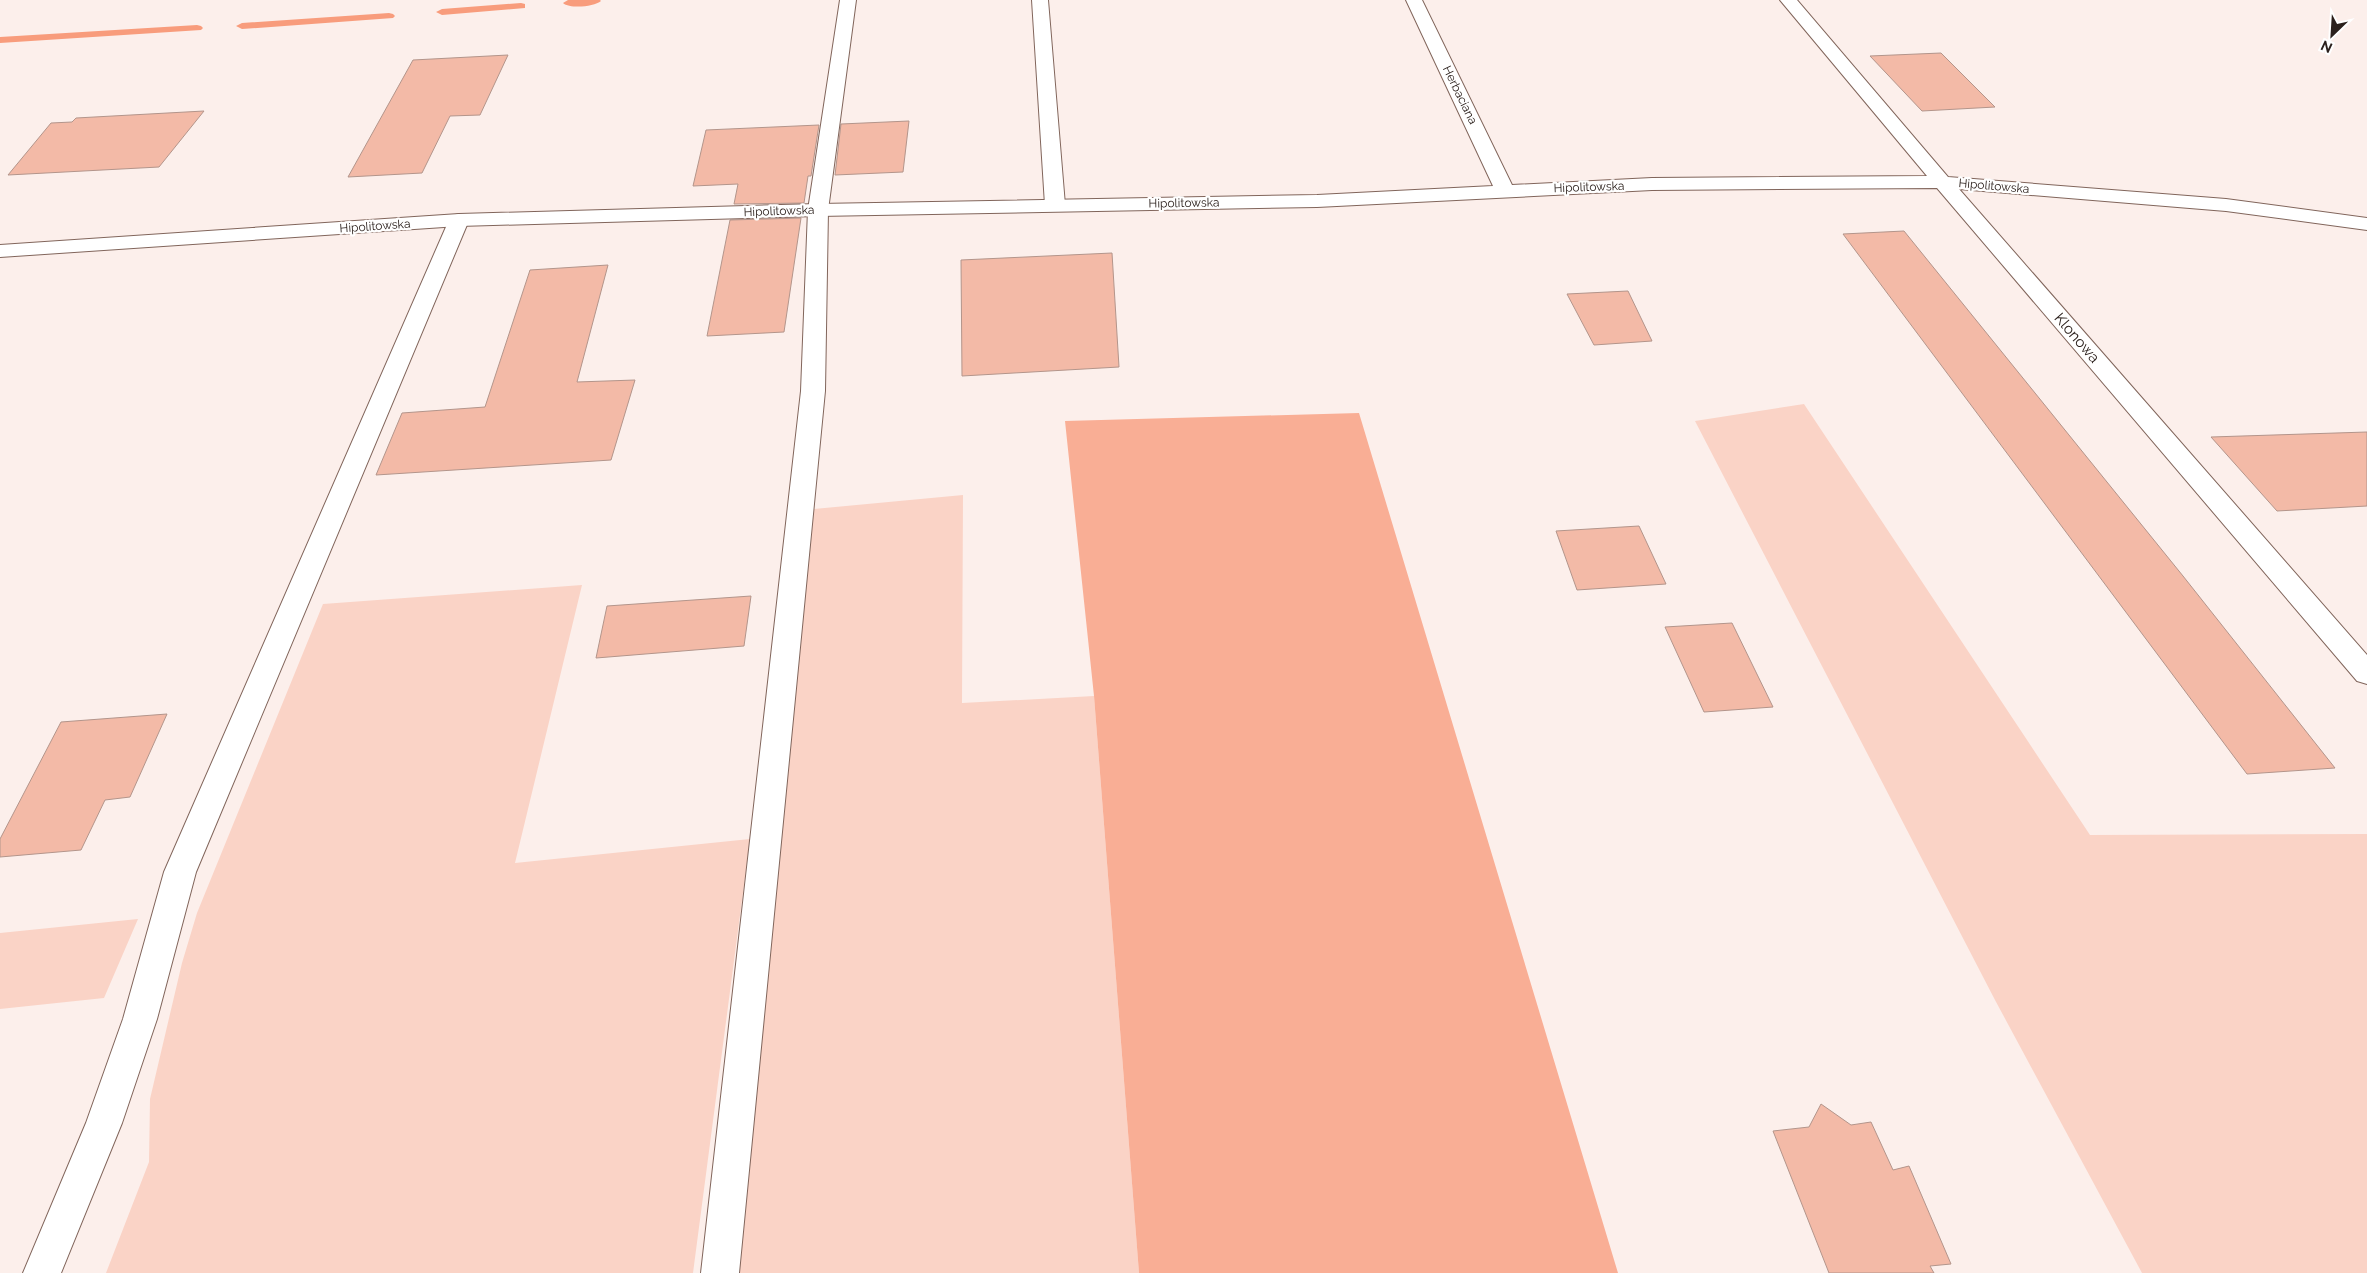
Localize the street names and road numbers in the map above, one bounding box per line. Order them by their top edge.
street label: Herbaciana [1440,64,1480,126]
street label: Hipolitowska [1958,176,2030,196]
street label: Hipolitowska [1553,179,1625,195]
street label: Hipolitowska [1148,195,1220,211]
street label: Hipolitowska [743,203,815,219]
street label: Hipolitowska [339,217,411,235]
street label: Klonowa [2050,309,2104,367]

